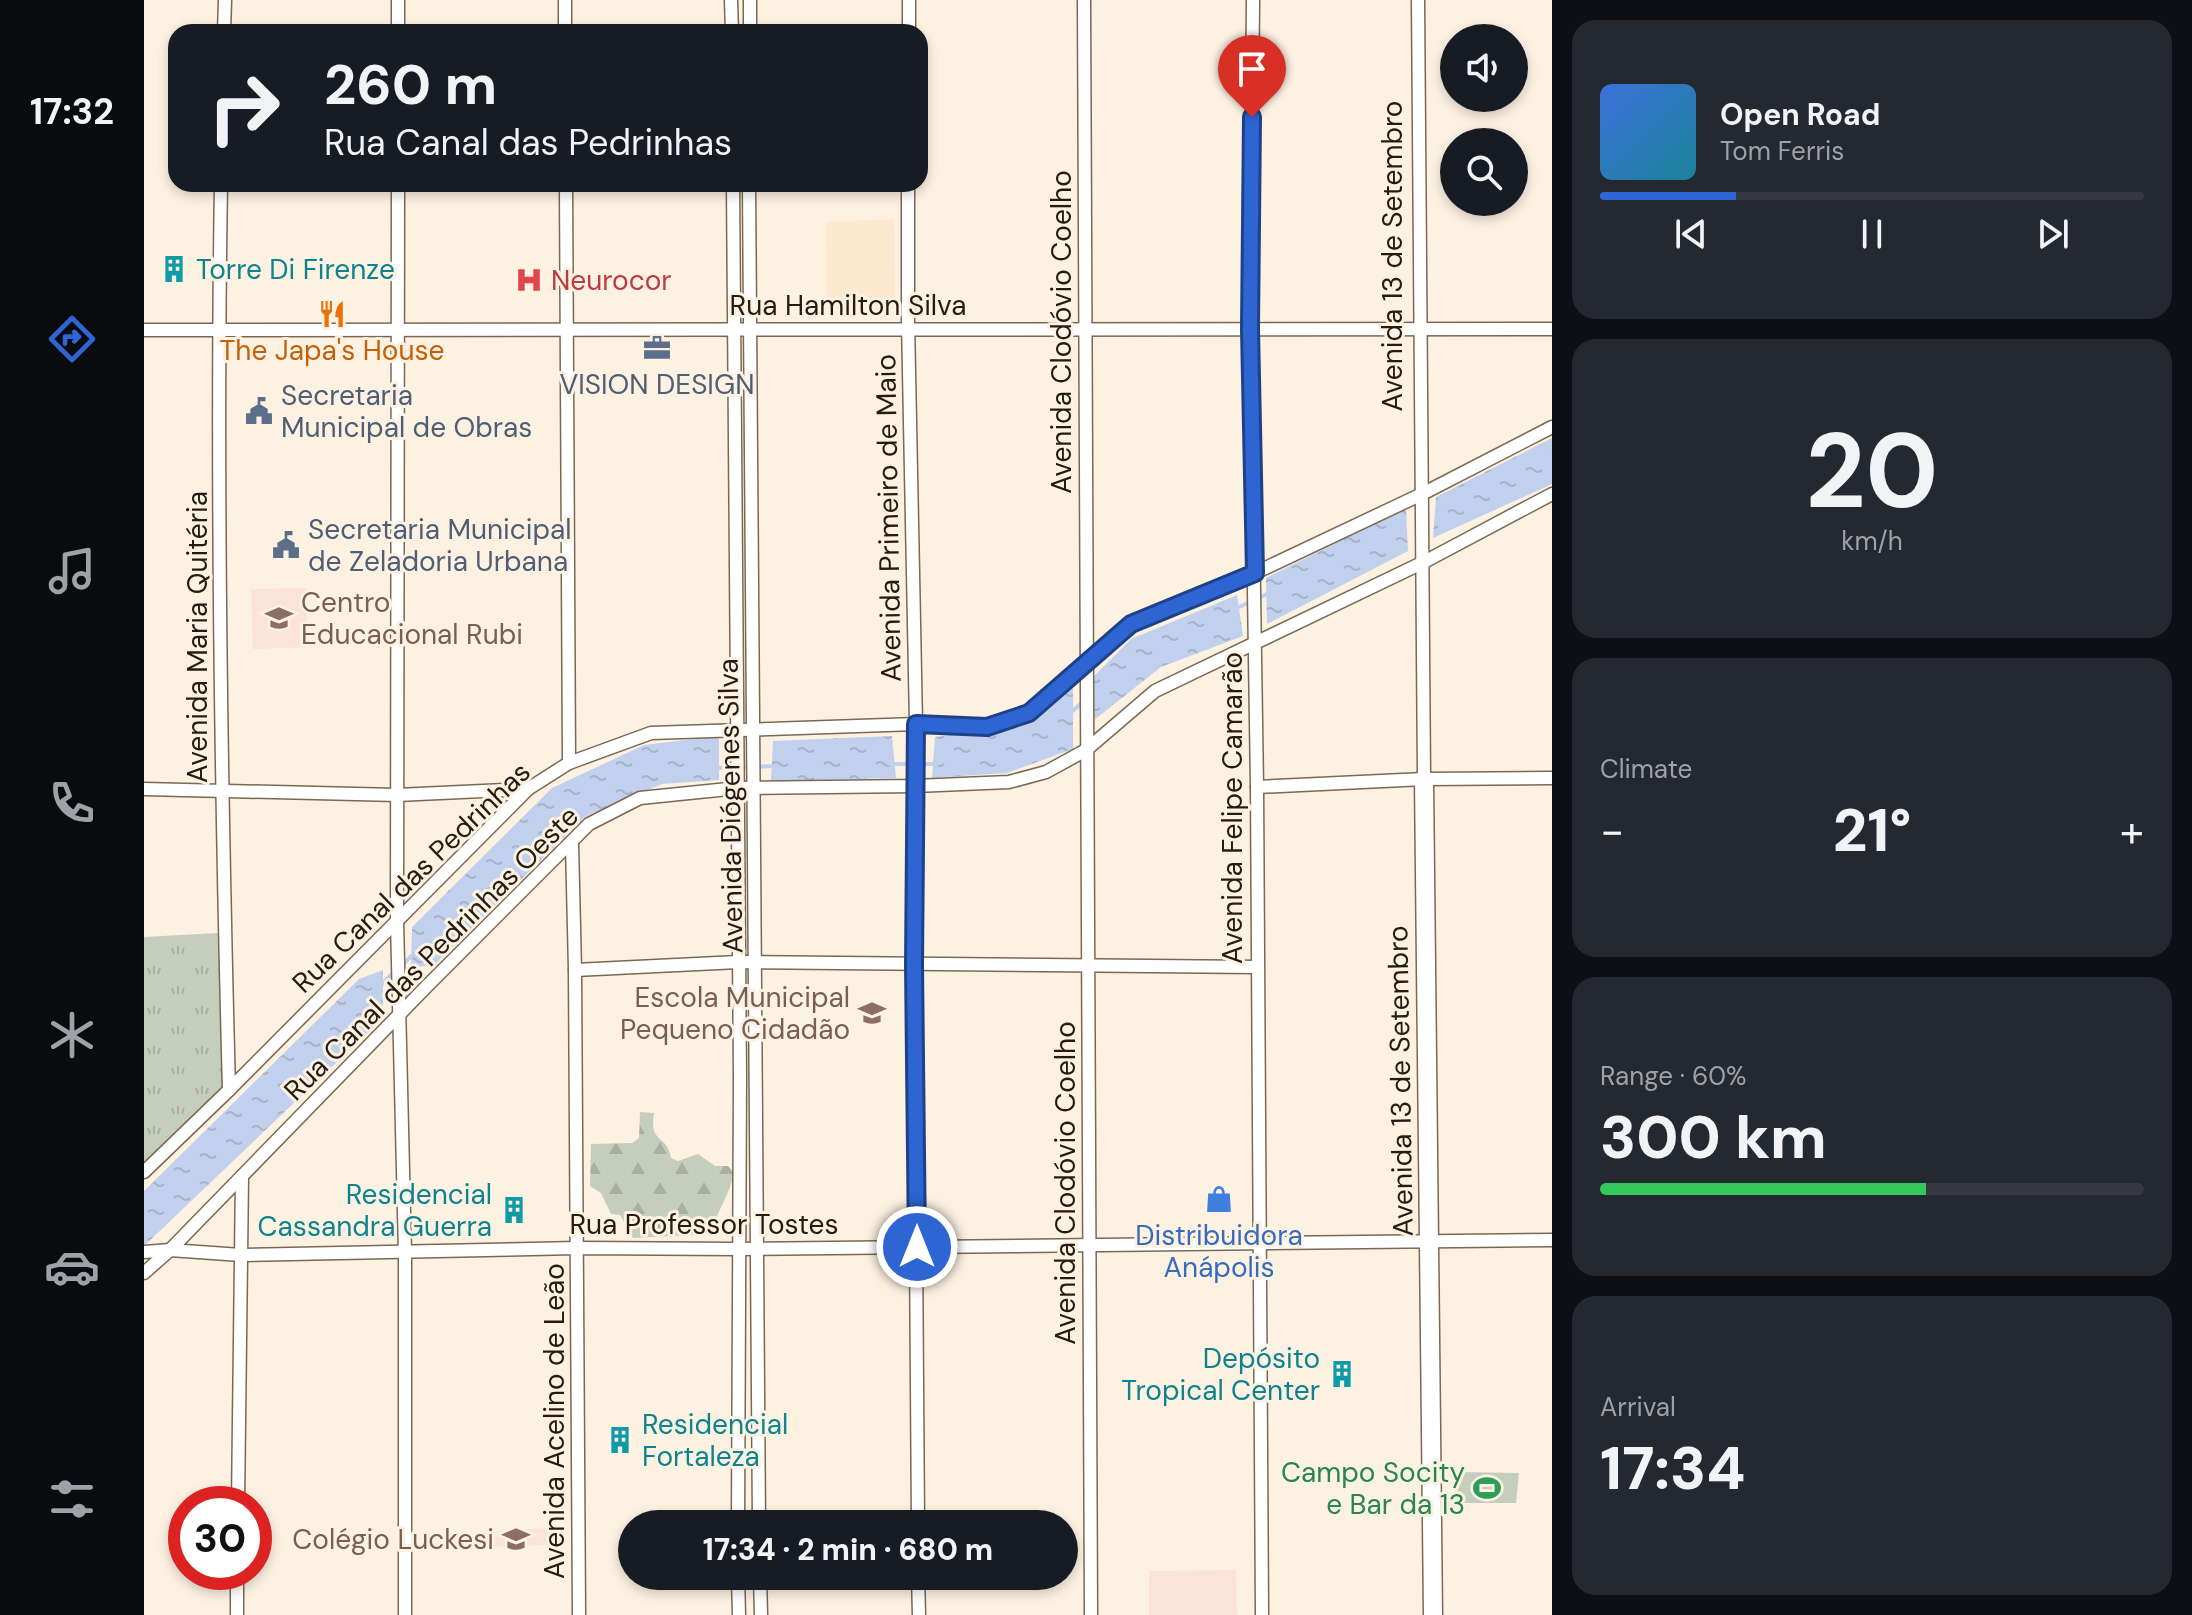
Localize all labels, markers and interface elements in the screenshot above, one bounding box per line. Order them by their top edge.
map controls [1440,24,1528,216]
button: sound [1440,24,1528,112]
pin [1218,35,1286,117]
icon: arrive [1230,47,1274,91]
text: 260 m [324,48,497,121]
icon: right [192,56,296,160]
text: 17:32 [30,88,114,135]
text: Open Road [1720,95,1880,134]
street label: Avenida 13 de Setembro [1374,101,1411,411]
text: Rua Canal das Pedrinhas [324,119,732,166]
button: search [1440,128,1528,216]
text: Tom Ferris [1720,134,1844,168]
street label: Avenida Clodóvio Coelho [1043,170,1080,494]
icon: previous [1669,212,1713,256]
icon: pause [1850,212,1894,256]
icon: next [2031,212,2075,256]
place label: Torre Di Firenze [196,251,395,288]
building icon: Torre Di Firenze [159,254,189,284]
place label: Neurocor [551,262,672,299]
hospital icon: Neurocor [514,265,544,295]
street label: Rua Hamilton Silva [730,287,966,324]
restaurant icon: The Japa's House [317,299,347,329]
icon: directions [44,311,100,367]
place label: The Japa's House [220,332,444,369]
office icon: VISION DESIGN [642,333,672,363]
street label: Avenida Primeiro de Maio [867,354,910,682]
place label: VISION DESIGN [560,366,755,403]
place label: Secretaria Municipal de Obras [281,377,532,446]
public building icon: Secretaria Municipal de Obras [244,396,274,426]
text: 20 [1806,404,1938,539]
street label: Avenida Maria Quitéria [179,491,216,783]
place label: Secretaria Municipal de Zeladoria Urbana [308,511,572,580]
text: km/h [1841,524,1903,558]
public building icon: Secretaria Municipal de Zeladoria Urbana [271,530,301,560]
icon: music [44,543,100,599]
place label: Centro Educacional Rubi [301,584,523,653]
school or university icon: Centro Educacional Rubi [264,603,294,633]
street label: Avenida Felipe Camarão [1214,652,1251,964]
street label: Avenida Diógenes Silva [709,658,752,954]
text: Climate [1600,752,1692,786]
street label: Rua Canal das Pedrinhas [284,754,538,1001]
icon: phone [44,775,100,831]
text: 21° [1833,791,1911,870]
street label: Rua Canal das Pedrinhas Oeste [276,798,587,1109]
text: − [1600,802,1624,860]
text: + [2120,802,2144,860]
street label: Avenida 13 de Setembro [1379,925,1422,1237]
place label: Escola Municipal Pequeno Cidadão [620,979,850,1048]
school or university icon: Escola Municipal Pequeno Cidadão [857,998,887,1028]
icon: climate [44,1007,100,1063]
street label: Avenida Clodóvio Coelho [1047,1021,1084,1345]
text: Range · 60% [1600,1059,1746,1093]
text: 300 km [1600,1098,1827,1177]
place label: Residencial Cassandra Guerra [258,1176,492,1245]
shop icon: Distribuidora Anápolis [1204,1184,1234,1214]
building icon: Residencial Cassandra Guerra [499,1195,529,1225]
position arrow [875,1205,959,1289]
street label: Rua Professor Tostes [569,1206,839,1243]
place label: Distribuidora Anápolis [1135,1217,1303,1286]
icon: car [44,1239,100,1295]
street label: Avenida Acelino de Leão [536,1263,573,1579]
place label: Depósito Tropical Center [1121,1340,1320,1409]
building icon: Depósito Tropical Center [1327,1359,1357,1389]
text: Arrival [1600,1390,1676,1424]
place label: Residencial Fortaleza [642,1406,788,1475]
building icon: Residencial Fortaleza [605,1425,635,1455]
text: 17:34 [1600,1429,1746,1508]
place label: Campo Socity e Bar da 13 [1281,1454,1465,1523]
icon: filters [44,1471,100,1527]
sports icon: Campo Socity e Bar da 13 [1472,1473,1502,1503]
speed limit sign: 30 [168,1486,272,1590]
place label: Colégio Luckesi [292,1521,494,1558]
school or university icon: Colégio Luckesi [501,1524,531,1554]
text: 17:34 · 2 min · 680 m [703,1530,993,1569]

